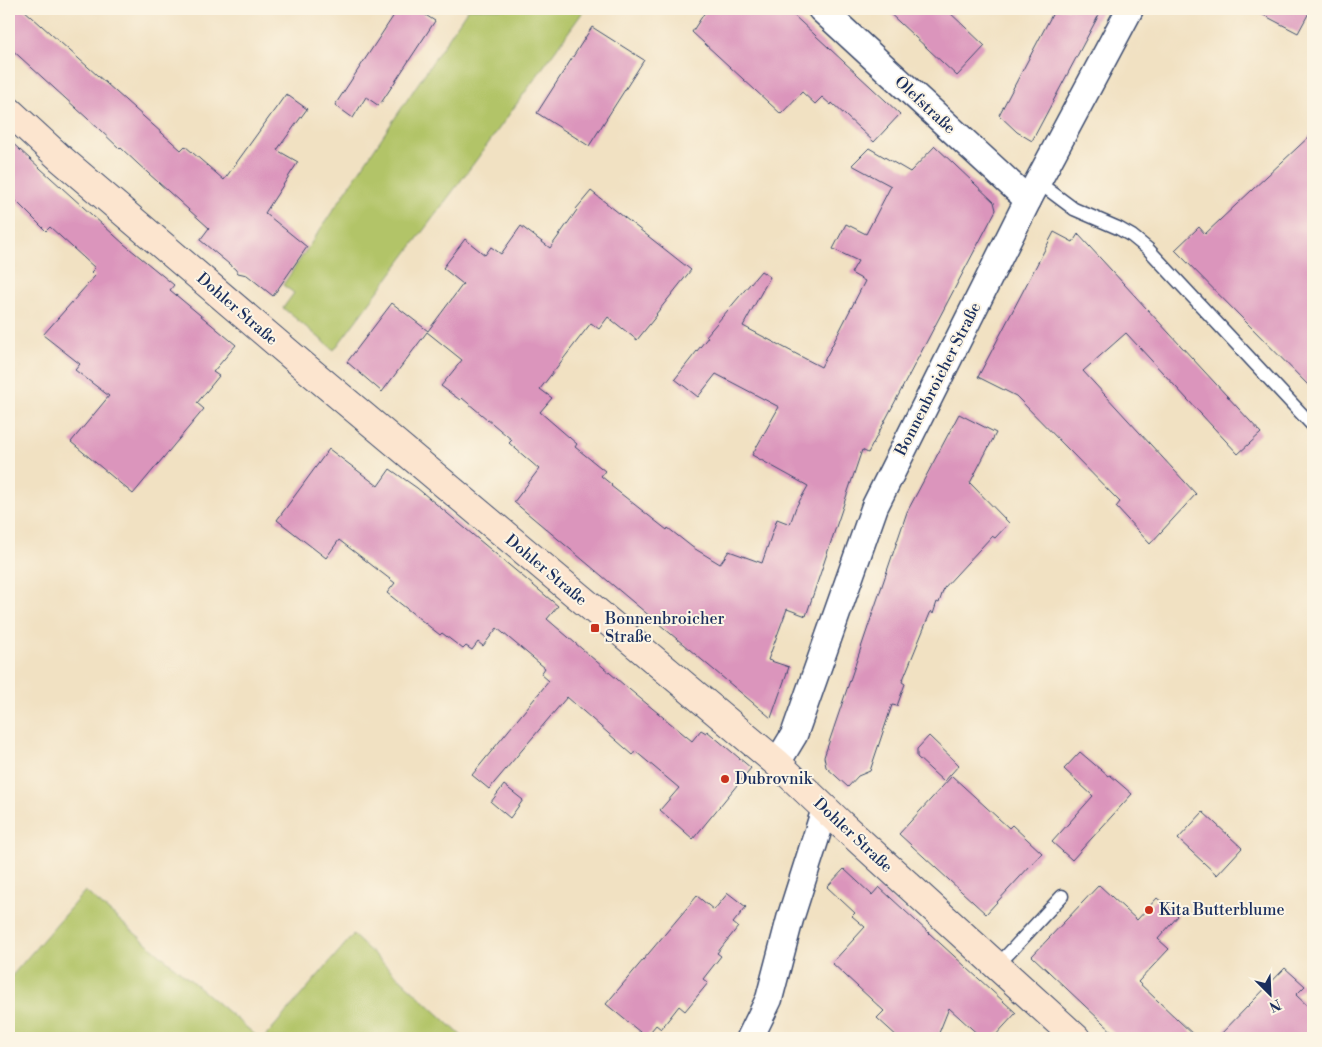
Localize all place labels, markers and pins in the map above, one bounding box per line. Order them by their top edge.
place label: Bonnenbroicher Straße [604,609,725,647]
marker: Bonnenbroicher Straße [589,622,601,634]
place label: Dubrovnik [735,769,814,789]
marker: Dubrovnik [719,773,731,785]
place label: Kita Butterblume [1159,900,1285,920]
marker: Kita Butterblume [1143,904,1155,916]

